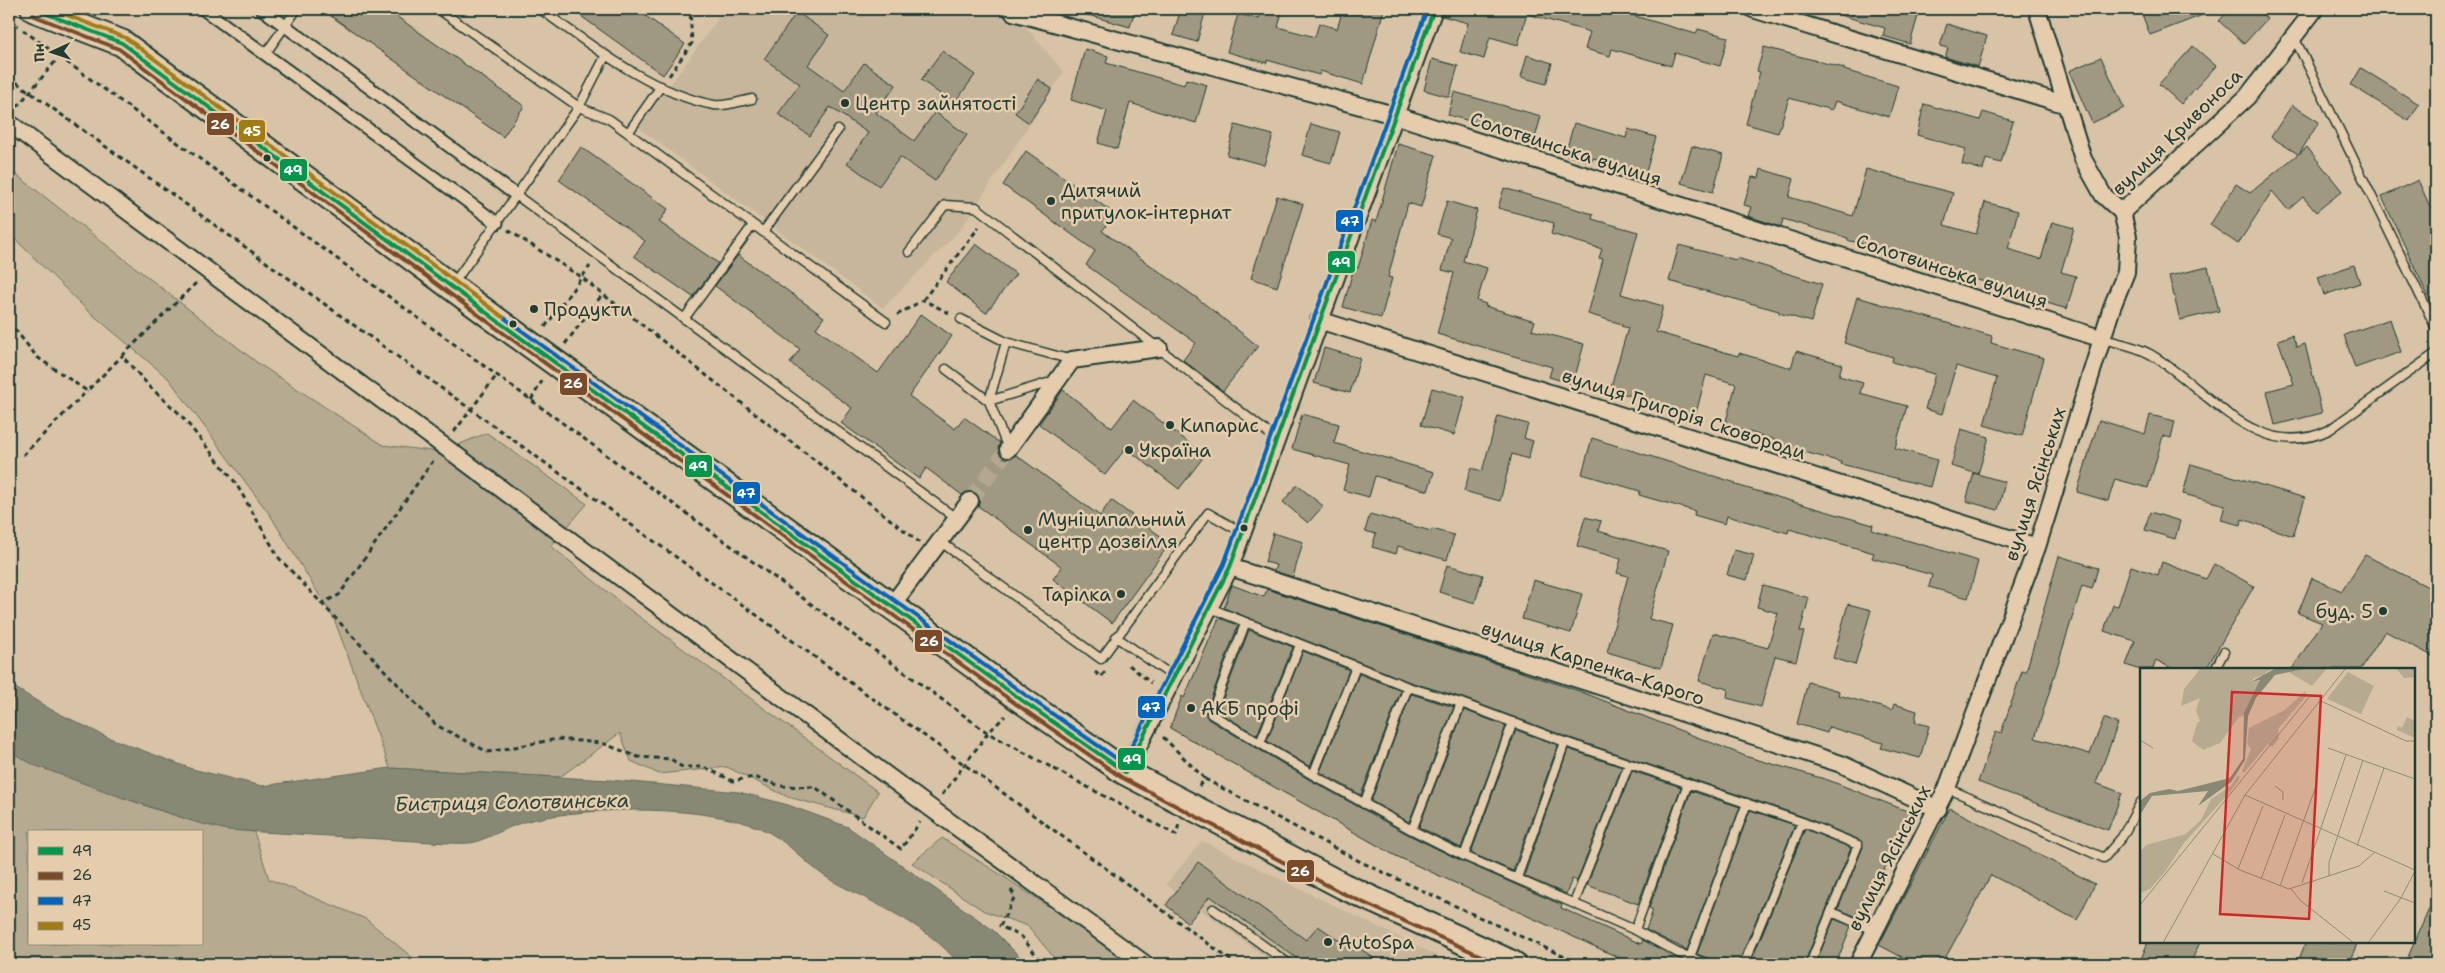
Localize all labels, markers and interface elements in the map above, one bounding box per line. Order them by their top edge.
north arrow [28,28,78,78]
text: Пн [30,43,48,62]
street label: вулиця Кривоноса [2106,63,2248,201]
place label: Центр зайнятості [855,91,1017,116]
marker: Центр зайнятості [839,97,851,109]
street label: Солотвинська вулиця [1467,106,1665,192]
line badge: 26 [206,112,235,136]
text: 26 [210,115,230,133]
line badge: 45 [238,119,266,143]
text: 45 [243,122,261,140]
unlabelled marker [262,153,272,163]
line badge: 49 [279,158,308,182]
text: 49 [283,161,303,179]
place label: Дитячий притулок-інтернат [1061,178,1232,225]
marker: Дитячий притулок-інтернат [1045,195,1057,207]
line badge: 47 [1335,209,1364,233]
text: 47 [1340,212,1360,230]
street label: Солотвинська вулиця [1853,228,2051,314]
line badge: 49 [1327,250,1356,274]
text: 49 [1331,253,1351,271]
place label: Продукти [544,297,633,322]
marker: Продукти [528,303,540,315]
unlabelled marker [508,319,518,329]
street label: вулиця Григорія Сковороди [1559,363,1809,465]
line badge: 26 [559,372,588,396]
text: 26 [563,374,583,392]
street label: вулиця Ясінських [1998,404,2072,564]
place label: Кипарис [1180,413,1259,438]
marker: Кипарис [1164,419,1176,431]
place label: Україна [1139,438,1211,463]
marker: Україна [1123,444,1135,456]
line badge: 49 [684,454,713,478]
text: 49 [688,457,708,475]
line badge: 47 [732,481,761,505]
text: 47 [736,484,756,502]
place label: Муніципальний центр дозвілля [1038,507,1186,554]
unlabelled marker [1239,523,1249,533]
marker: Муніципальний центр дозвілля [1022,524,1034,536]
place label: Тарілка [1042,582,1111,607]
marker: Тарілка [1115,588,1127,600]
place label: буд. 5 [2315,599,2373,624]
marker: буд. 5 [2377,605,2389,617]
street label: вулиця Карпенка-Карого [1478,615,1708,711]
line badge: 26 [914,629,943,653]
text: 26 [919,632,939,650]
inset map [2140,668,2415,943]
line badge: 47 [1137,695,1166,719]
place label: АКБ профі [1201,696,1299,721]
text: 47 [1141,698,1161,716]
marker: АКБ профі [1185,702,1197,714]
line badge: 49 [1117,747,1146,771]
text: 49 [1122,750,1142,768]
street label: вулиця Ясінських [1841,781,1937,935]
water label: Бистриця Солотвинська [395,787,629,817]
legend [28,830,202,946]
text: 49 [72,841,92,861]
line badge: 26 [1286,859,1315,883]
text: 26 [1290,862,1310,880]
text: 26 [72,865,92,885]
text: 47 [72,891,92,911]
text: 45 [72,915,91,935]
place label: AutoSpa [1338,930,1414,955]
marker: AutoSpa [1322,936,1334,948]

